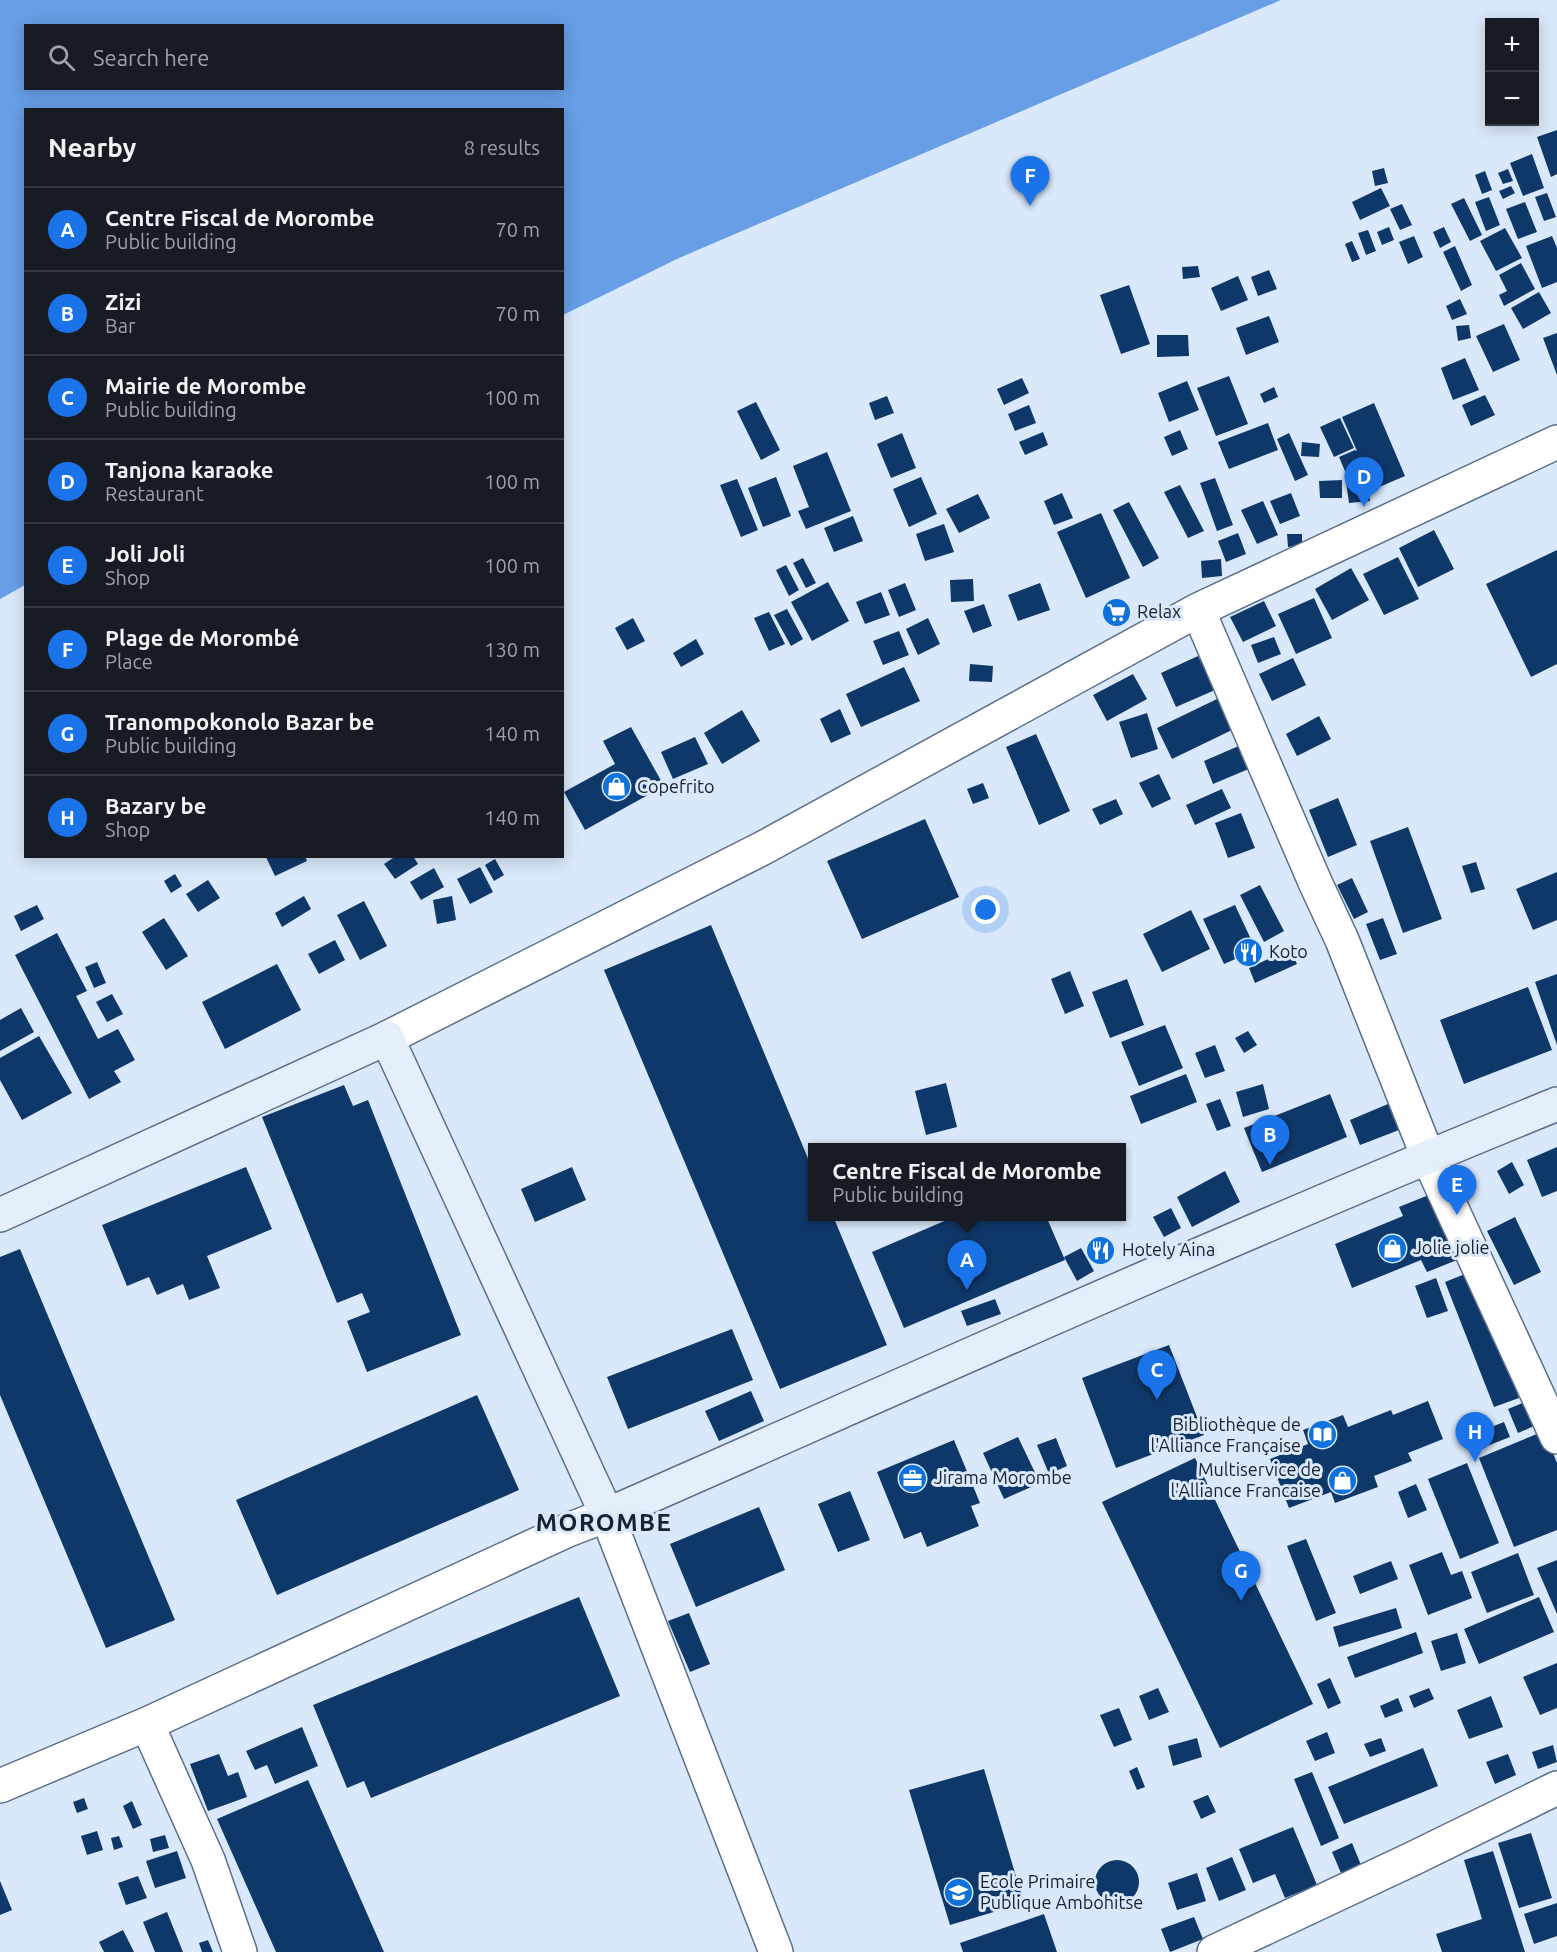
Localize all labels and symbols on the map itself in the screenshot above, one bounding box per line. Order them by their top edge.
pin: F [1010,156,1050,206]
pin: D [1344,458,1384,507]
supermarket icon: Relax [1100,596,1132,628]
place label: Relax [1137,601,1181,621]
shop icon: Copefrito [600,771,632,803]
place label: Copefrito [637,776,715,796]
your location [971,895,1000,924]
restaurant icon: Koto [1232,936,1264,968]
place label: Koto [1269,941,1308,961]
pin: B [1250,1116,1290,1165]
pin: E [1438,1166,1476,1215]
shop icon: Jolie jolie [1376,1232,1408,1264]
restaurant icon: Hotely Aina [1085,1234,1117,1266]
place label: Jolie jolie [1413,1237,1489,1257]
place label: Hotely Aina [1122,1239,1215,1259]
pin: A [948,1240,986,1290]
pin: C [1138,1350,1176,1400]
pin: H [1456,1412,1494,1462]
place label: Bibliothèque de l'Alliance Française [1151,1414,1301,1455]
library icon: Bibliothèque de l'Alliance Française [1306,1419,1338,1451]
place label: Multiservice de l'Alliance Francaise [1171,1459,1321,1500]
office icon: Jirama Morombe [897,1462,929,1494]
shop icon: Multiservice de l'Alliance Francaise [1326,1464,1358,1496]
place label: Jirama Morombe [934,1467,1072,1487]
district label: MOROMBE [536,1509,672,1536]
pin: G [1222,1552,1260,1601]
place label: Ecole Primaire Publique Ambohitse [980,1871,1143,1912]
school or university icon: Ecole Primaire Publique Ambohitse [943,1876,975,1908]

